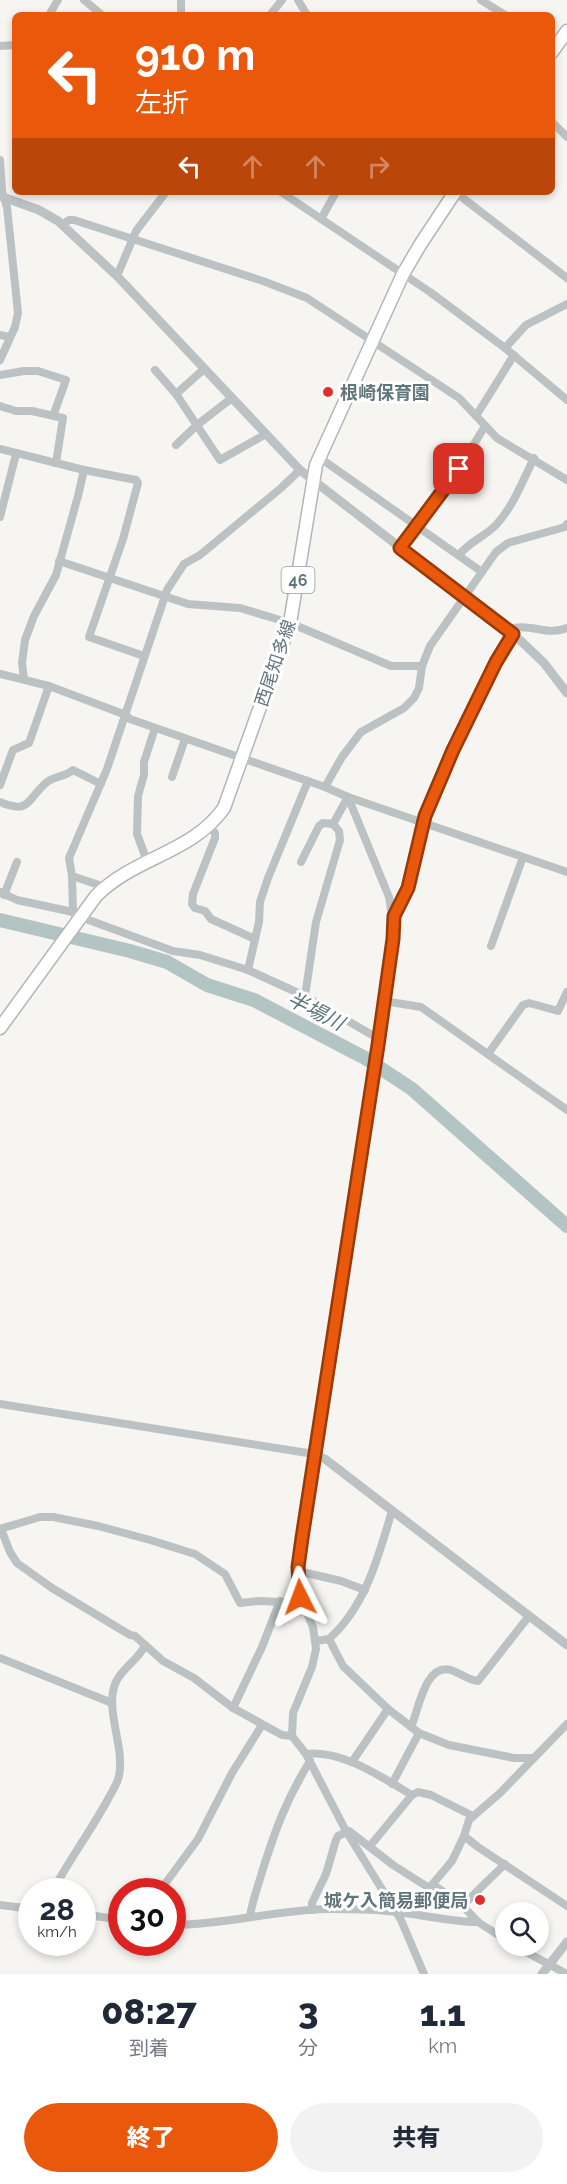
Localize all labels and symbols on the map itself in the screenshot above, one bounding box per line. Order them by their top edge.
place label: 根崎保育園 [340,382,430,403]
marker: 根崎保育園 [321,385,335,399]
pin [433,443,484,494]
road number: 46 [282,567,314,593]
street label: 西尾知多線 [250,617,300,709]
water label: 半場川 [284,987,350,1036]
position arrow [268,1565,332,1629]
speed limit sign: 30 [108,1878,186,1956]
place label: 城ケ入簡易郵便局 [324,1890,468,1911]
marker: 城ケ入簡易郵便局 [473,1893,487,1907]

